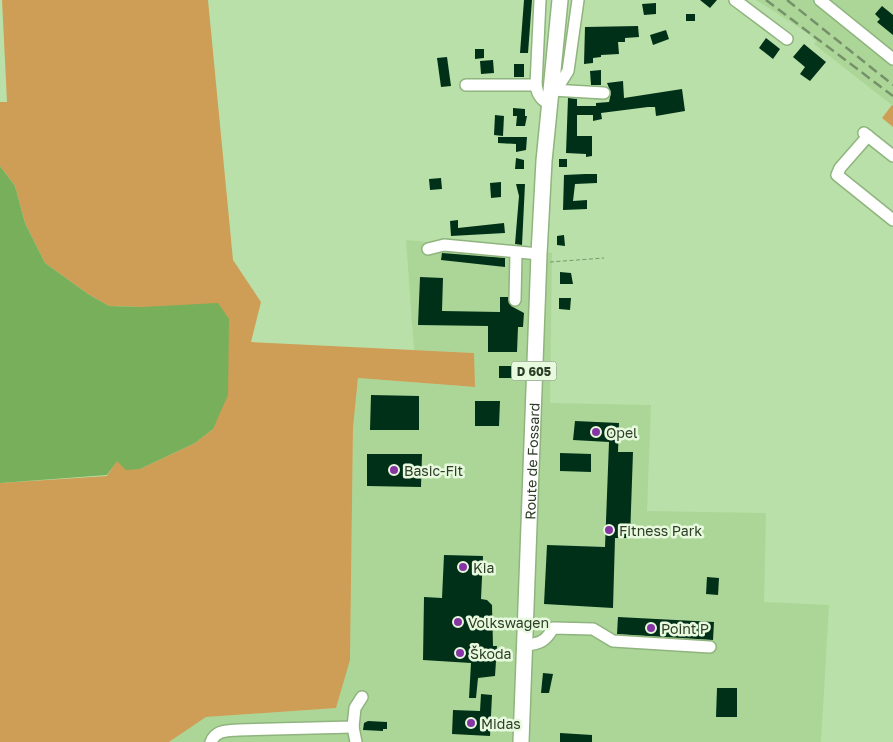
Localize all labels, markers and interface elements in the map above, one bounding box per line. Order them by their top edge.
road number: D 605 [512,362,556,381]
street label: Route de Fossard [521,402,542,520]
place label: Opel [606,424,638,441]
marker: Opel [590,426,602,438]
place label: Basic-Fit [404,462,463,479]
marker: Basic-Fit [388,464,400,476]
place label: Fitness Park [619,522,702,539]
marker: Fitness Park [603,524,615,536]
place label: Kia [473,559,494,576]
marker: Kia [457,561,469,573]
place label: Volkswagen [468,614,549,631]
marker: Volkswagen [452,616,464,628]
place label: Point P [661,620,709,637]
marker: Point P [645,622,657,634]
place label: Škoda [470,645,512,662]
marker: Škoda [454,647,466,659]
place label: Midas [481,715,521,732]
marker: Midas [465,717,477,729]

